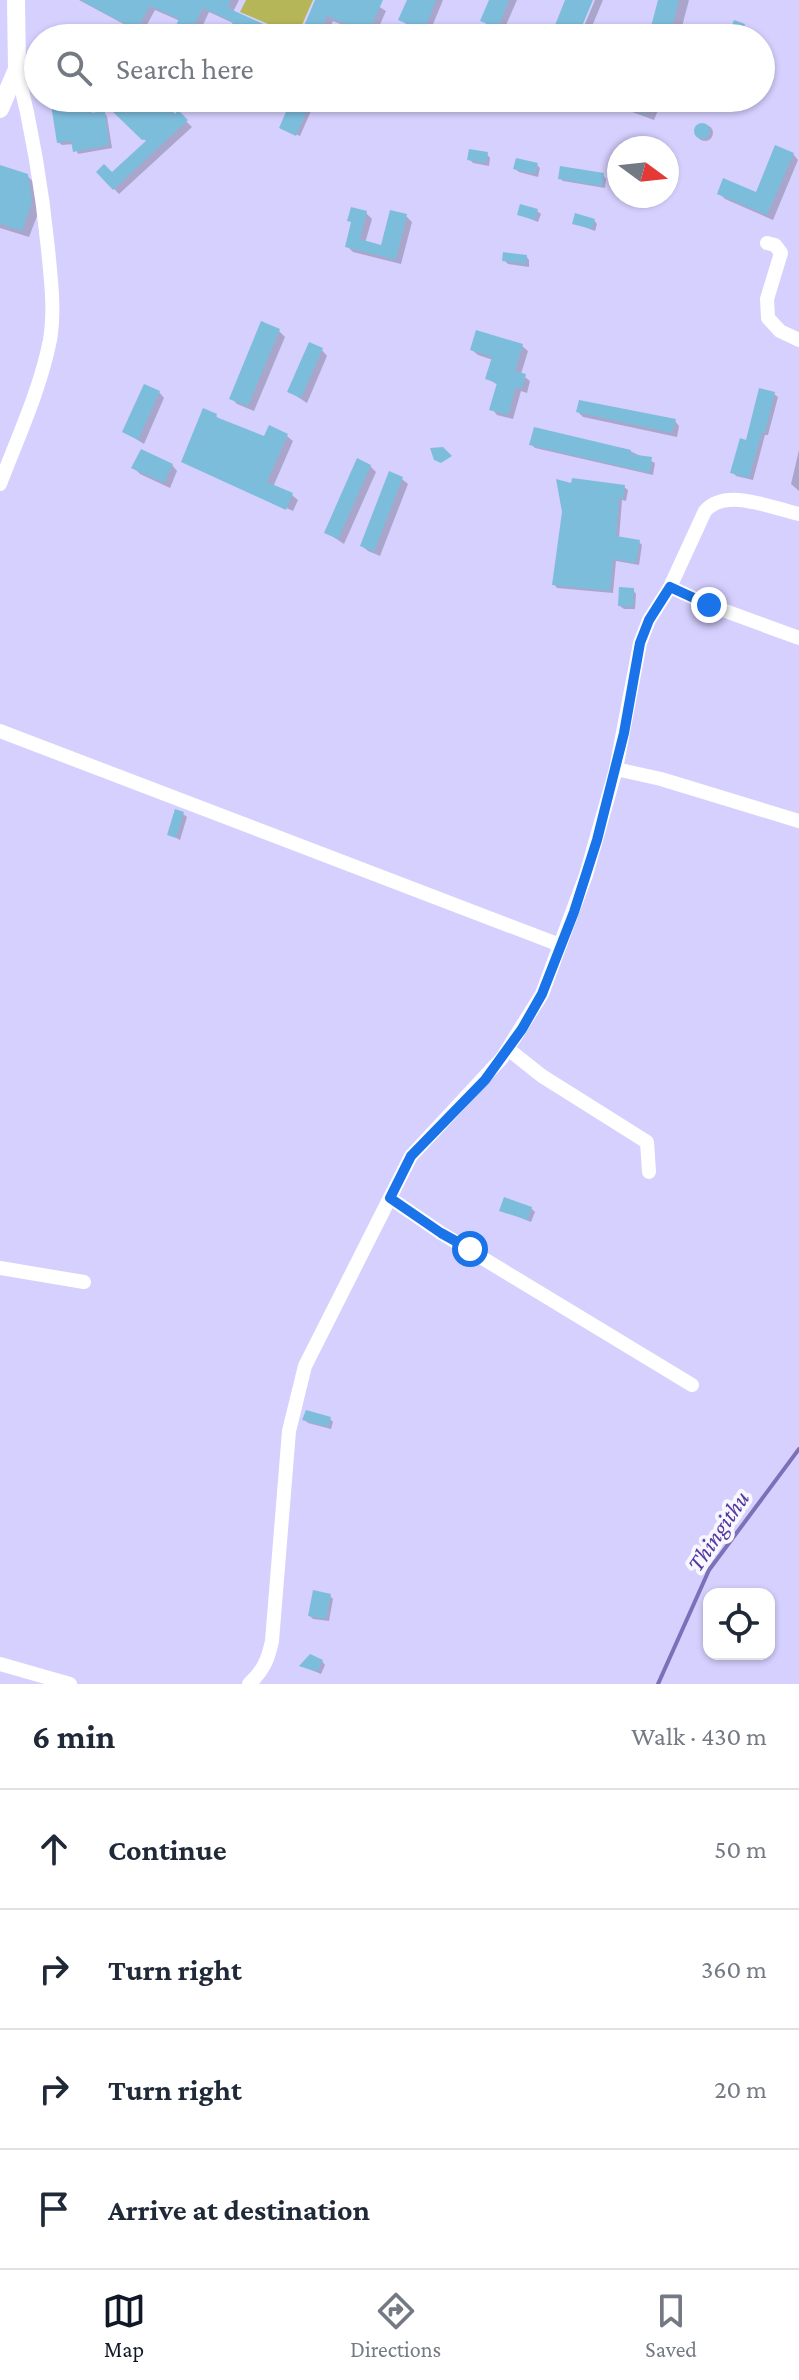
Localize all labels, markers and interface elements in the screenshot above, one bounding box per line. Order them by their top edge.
search box [24,24,775,112]
icon: search [52,46,96,90]
text: Search here [116,52,254,85]
north arrow [607,136,679,208]
route end [691,587,727,623]
route start [452,1231,488,1267]
water label: Thingithu [681,1485,754,1576]
map controls [703,1588,775,1660]
button: locate [703,1588,775,1660]
text: 6 min [32,1718,115,1755]
text: Walk · 430 m [631,1722,767,1751]
icon: ahead [32,1827,76,1871]
text: Continue [108,1833,227,1866]
text: 50 m [714,1835,767,1864]
icon: right [32,1947,76,1991]
text: Turn right [108,1953,242,1986]
text: 360 m [701,1955,767,1984]
icon: right [32,2067,76,2111]
text: Turn right [108,2073,242,2106]
text: 20 m [714,2075,767,2104]
icon: arrive [32,2187,76,2231]
text: Arrive at destination [108,2193,370,2226]
tab: Map [102,2289,146,2362]
tab: Directions [350,2289,441,2362]
tab: Saved [645,2289,697,2362]

